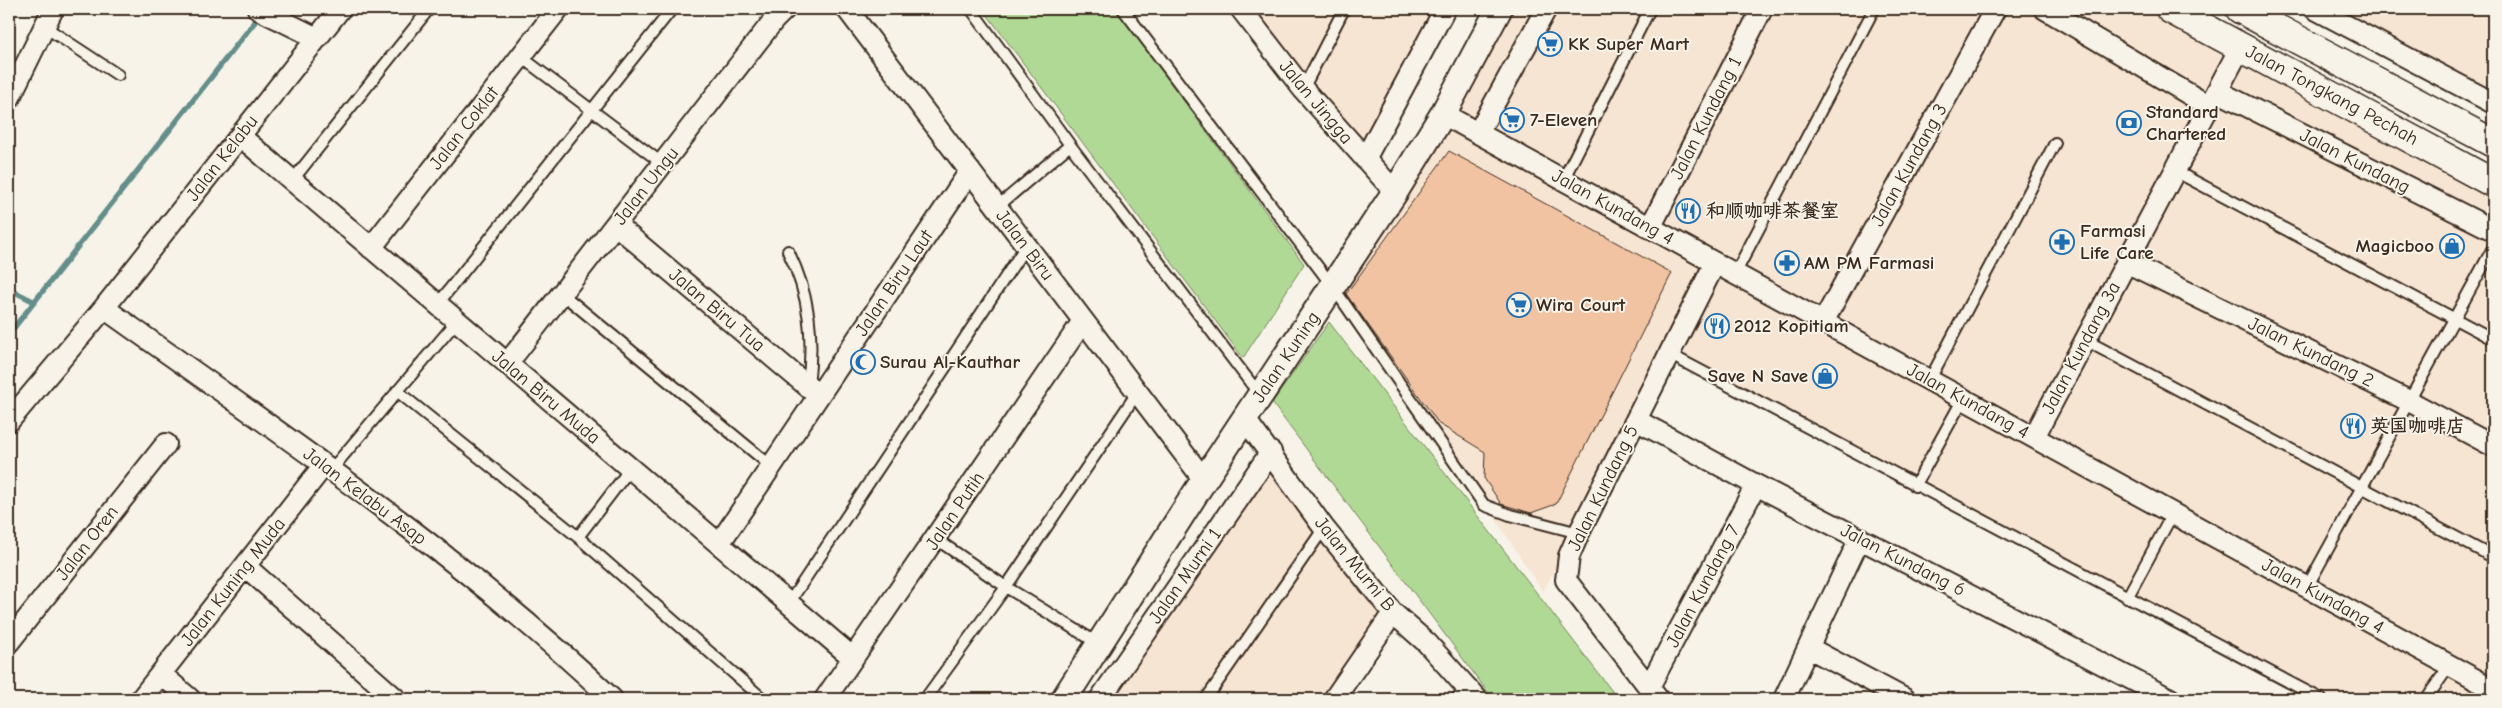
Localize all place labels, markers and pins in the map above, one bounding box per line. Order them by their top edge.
supermarket icon: KK Super Mart [1537,31,1563,57]
place label: KK Super Mart [1568,33,1690,55]
place label: Standard Chartered [2146,101,2226,145]
supermarket icon: 7-Eleven [1499,107,1525,133]
place label: 7-Eleven [1530,109,1597,131]
bank icon: Standard Chartered [2116,110,2142,136]
restaurant icon: 和顺咖啡茶餐室 [1675,198,1701,224]
place label: 和顺咖啡茶餐室 [1706,200,1839,222]
place label: Farmasi Life Care [2080,220,2154,264]
pharmacy icon: Farmasi Life Care [2049,229,2075,255]
shop icon: Magicboo [2439,233,2465,259]
place label: Magicboo [2355,235,2434,257]
pharmacy icon: AM PM Farmasi [1774,250,1800,276]
place label: AM PM Farmasi [1804,252,1934,274]
supermarket icon: Wira Court [1506,292,1532,318]
place label: Wira Court [1536,294,1626,316]
restaurant icon: 2012 Kopitiam [1704,313,1730,339]
place label: 2012 Kopitiam [1734,315,1849,337]
mosque icon: Surau Al-Kauthar [850,349,876,375]
place label: Surau Al-Kauthar [880,351,1020,373]
shop icon: Save N Save [1812,363,1838,389]
place label: Save N Save [1708,365,1808,387]
restaurant icon: 英国咖啡店 [2340,413,2366,439]
place label: 英国咖啡店 [2370,415,2465,437]

